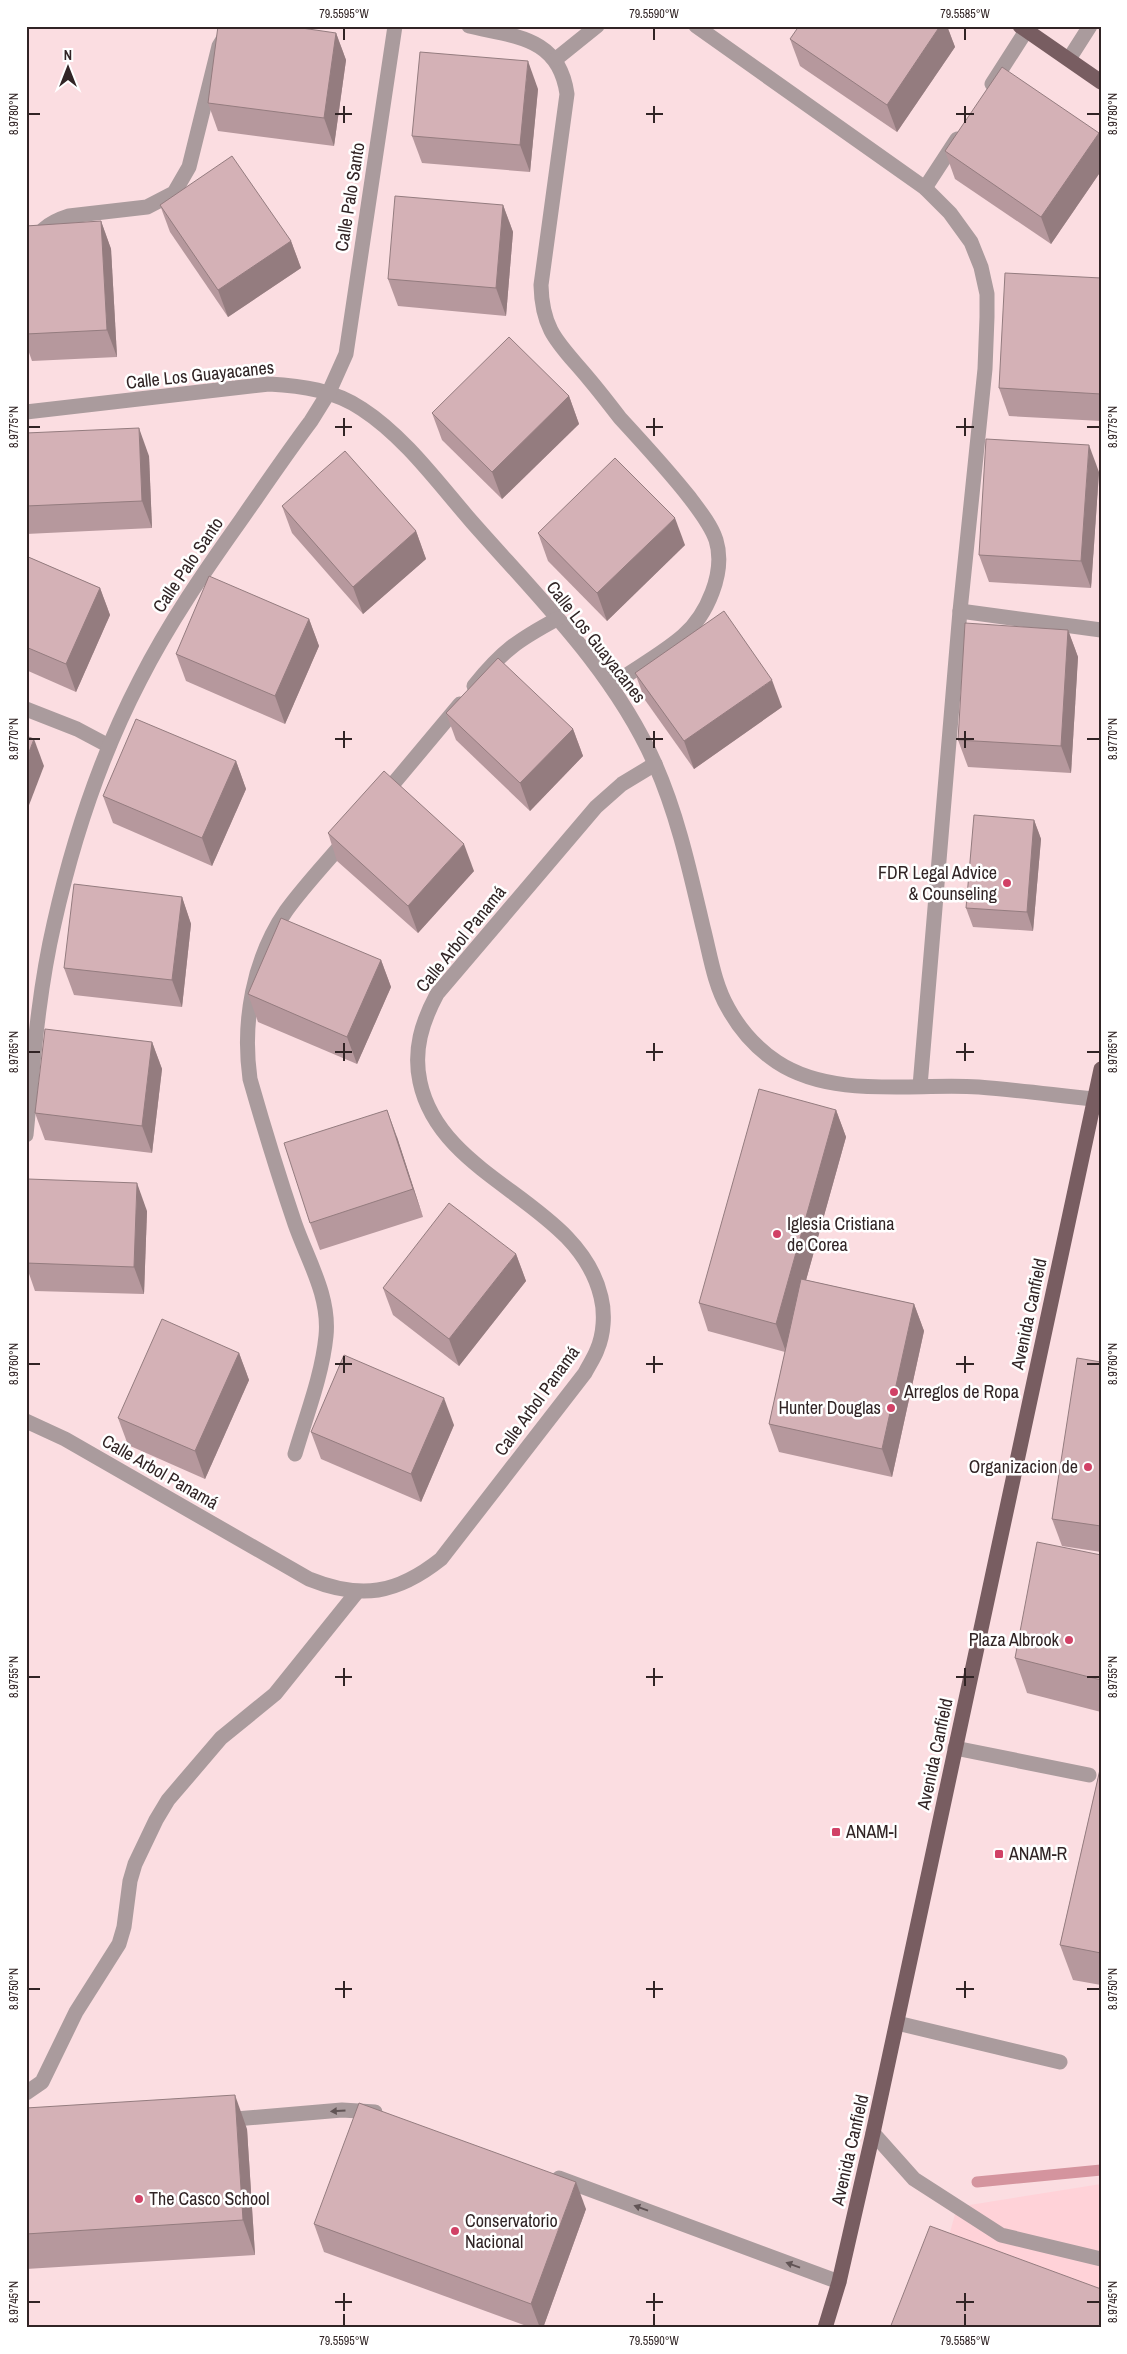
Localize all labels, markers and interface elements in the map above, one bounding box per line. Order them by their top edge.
text: 79.5595°W [319,6,370,22]
text: 79.5590°W [629,6,680,22]
text: 79.5585°W [940,6,991,22]
north arrow [42,42,92,92]
text: N [64,46,72,64]
text: 8.9780°N [6,93,22,135]
text: 8.9780°N [1105,93,1121,135]
street label: Calle Palo Santo [329,141,370,253]
street label: Calle Los Guayacanes [125,354,275,395]
text: 8.9775°N [6,406,22,448]
text: 8.9775°N [1105,406,1121,448]
street label: Calle Palo Santo [146,512,229,617]
street label: Calle Los Guayacanes [541,575,652,708]
text: 8.9770°N [6,718,22,760]
text: 8.9770°N [1105,718,1121,760]
place label: FDR Legal Advice & Counseling [878,860,998,906]
marker: FDR Legal Advice & Counseling [1001,877,1013,889]
street label: Calle Arbol Panamá [410,880,511,997]
text: 8.9765°N [6,1031,22,1073]
text: 8.9765°N [1105,1031,1121,1073]
place label: Iglesia Cristiana de Corea [787,1211,894,1257]
marker: Iglesia Cristiana de Corea [771,1228,783,1240]
street label: Avenida Canfield [1004,1256,1052,1373]
street label: Calle Arbol Panamá [488,1341,585,1461]
text: 8.9760°N [6,1343,22,1385]
text: 8.9760°N [1105,1343,1121,1385]
place label: Arreglos de Ropa [903,1379,1019,1404]
marker: Arreglos de Ropa [888,1386,900,1398]
place label: Hunter Douglas [778,1395,881,1420]
marker: Hunter Douglas [885,1402,897,1414]
street label: Calle Arbol Panamá [98,1428,223,1515]
place label: Organizacion de [969,1454,1078,1479]
marker: Organizacion de [1082,1461,1094,1473]
place label: Plaza Albrook [969,1627,1060,1652]
marker: Plaza Albrook [1063,1634,1075,1646]
text: 8.9755°N [6,1656,22,1698]
text: 8.9755°N [1105,1656,1121,1698]
street label: Avenida Canfield [910,1696,958,1813]
place label: ANAM-I [845,1819,898,1844]
marker: ANAM-I [830,1826,842,1838]
place label: ANAM-R [1008,1841,1068,1866]
marker: ANAM-R [993,1848,1005,1860]
text: 8.9750°N [6,1968,22,2010]
text: 8.9750°N [1105,1968,1121,2010]
street label: Avenida Canfield [824,2092,874,2209]
one-way arrow [330,2107,346,2115]
place label: The Casco School [149,2186,270,2211]
marker: The Casco School [133,2193,145,2205]
one-way arrow [633,2204,648,2212]
place label: Conservatorio Nacional [465,2208,558,2254]
marker: Conservatorio Nacional [449,2225,461,2237]
one-way arrow [785,2261,800,2269]
text: 8.9745°N [6,2281,22,2323]
text: 8.9745°N [1105,2281,1121,2323]
text: 79.5595°W [319,2333,370,2349]
text: 79.5590°W [629,2333,680,2349]
text: 79.5585°W [940,2333,991,2349]

